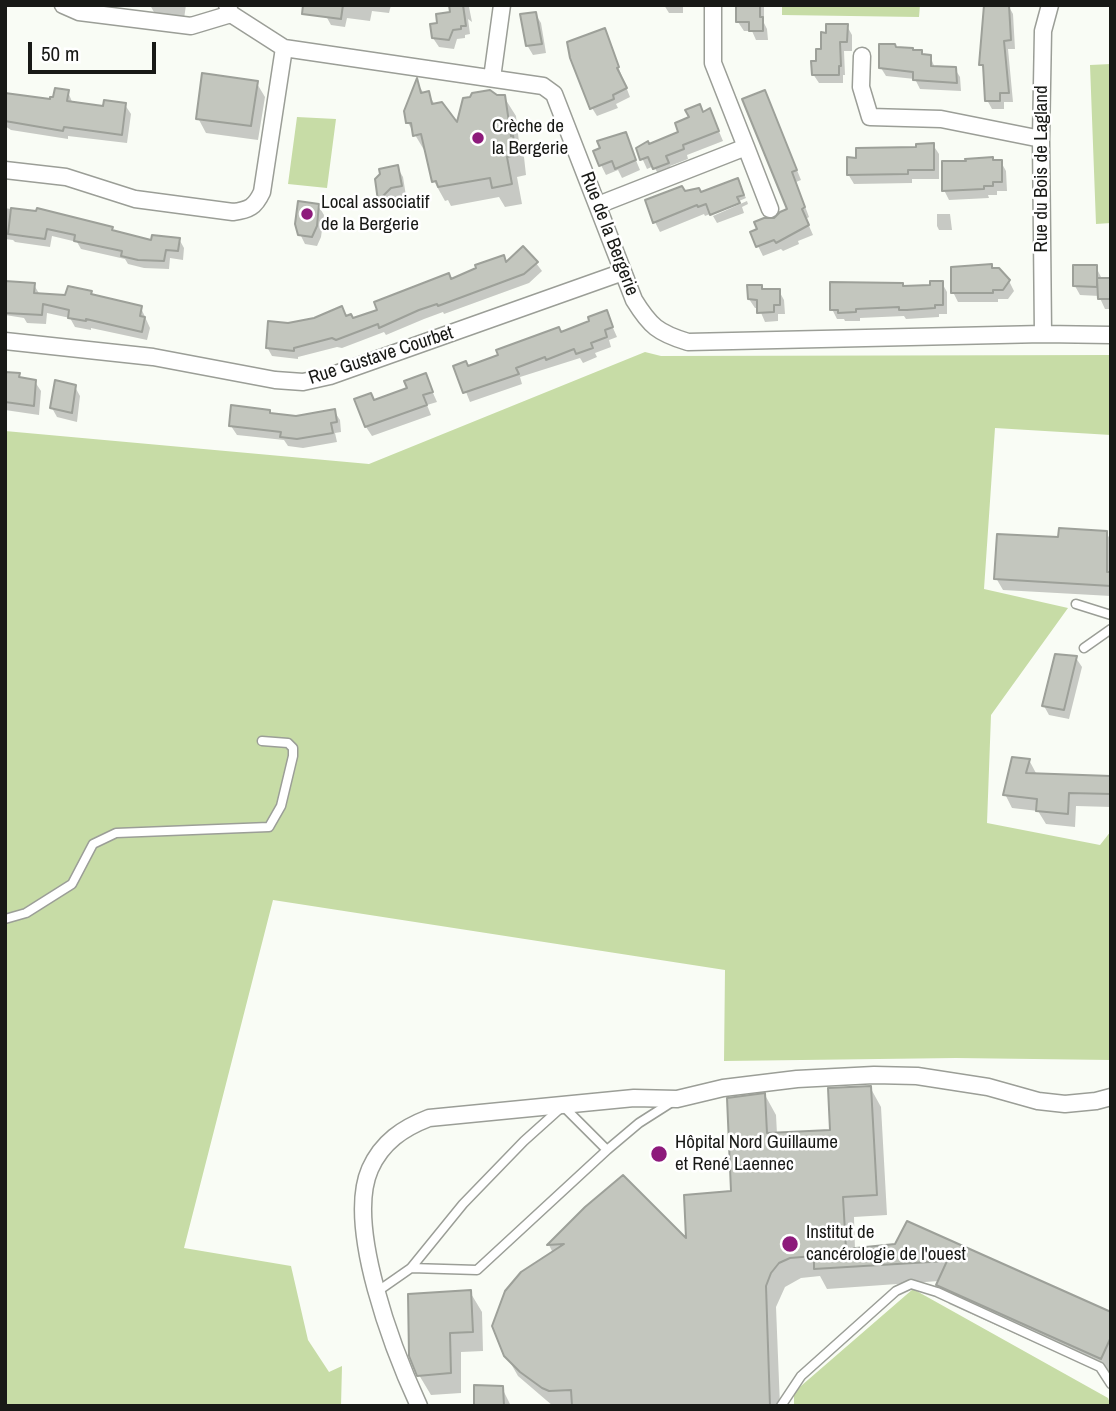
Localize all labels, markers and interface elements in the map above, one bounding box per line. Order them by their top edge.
scale bar [32,28,159,72]
text: 50 m [41,39,79,68]
street label: Rue du Bois de Lagland [1031,85,1053,253]
place label: Crèche de la Bergerie [492,116,568,160]
marker: Crèche de la Bergerie [470,130,486,146]
street label: Rue de la Bergerie [575,169,643,299]
place label: Local associatif de la Bergerie [321,192,429,236]
marker: Local associatif de la Bergerie [299,206,315,222]
street label: Rue Gustave Courbet [306,322,456,390]
place label: Hôpital Nord Guillaume et René Laennec [675,1132,838,1176]
marker: Hôpital Nord Guillaume et René Laennec [649,1144,669,1164]
place label: Institut de cancérologie de l'ouest [806,1222,966,1266]
marker: Institut de cancérologie de l'ouest [780,1234,800,1254]

